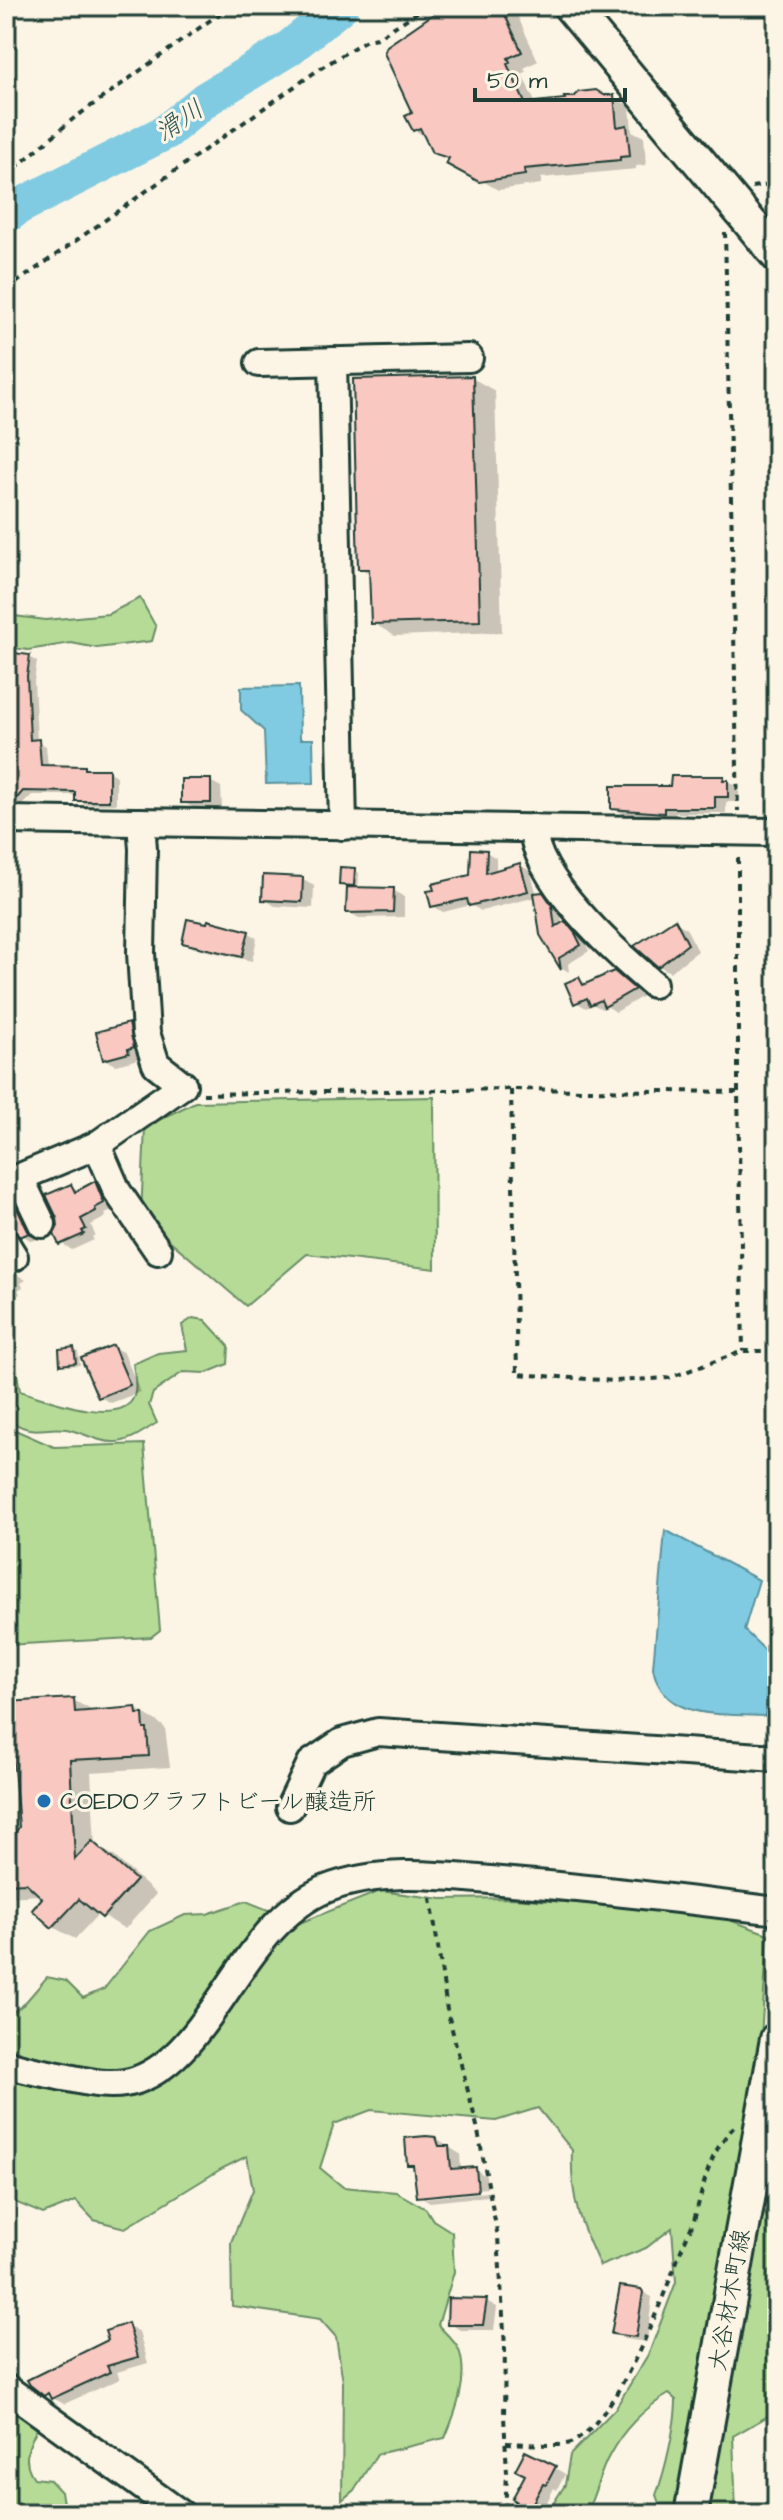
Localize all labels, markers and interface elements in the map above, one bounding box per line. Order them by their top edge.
scale bar [475,52,625,102]
text: 50 m [487,64,548,98]
water label: 滑川 [148,91,211,150]
place label: COEDOクラフトビール醸造所 [60,1785,376,1819]
marker: COEDOクラフトビール醸造所 [35,1792,53,1810]
street label: 大谷材木町線 [701,2226,759,2374]

